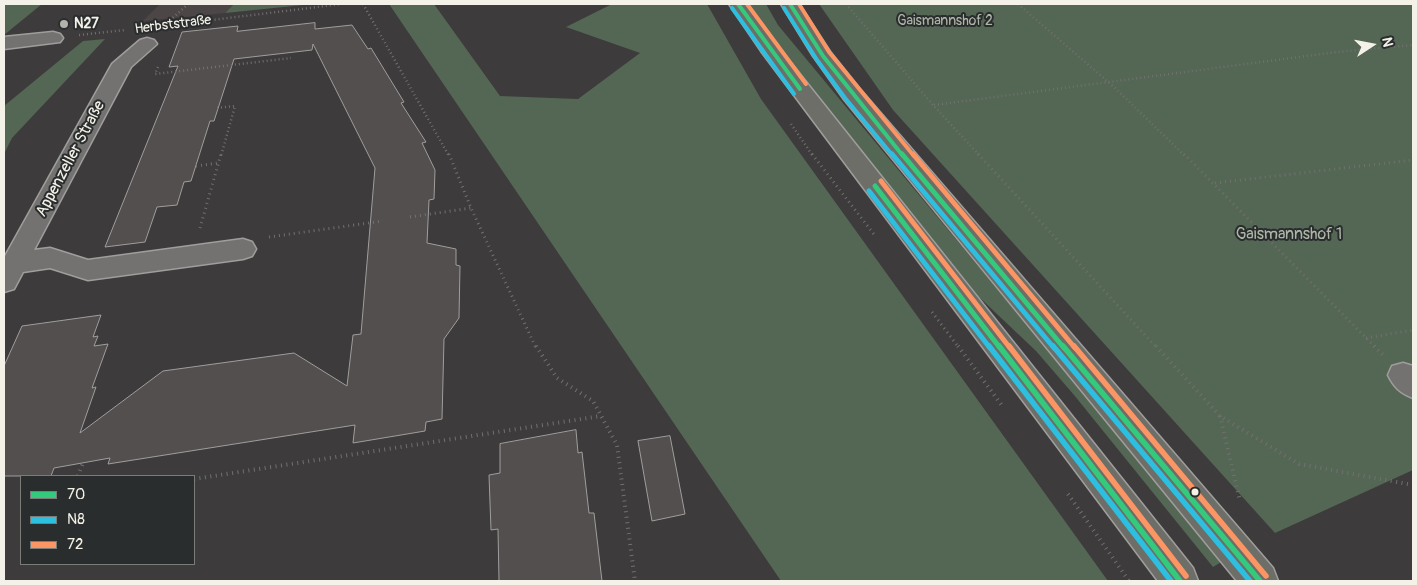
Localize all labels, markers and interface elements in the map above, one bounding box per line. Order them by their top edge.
street label: Herbststraße [134,12,212,38]
park label: Gaismannshof 2 [897,13,993,29]
place label: N27 [74,16,99,32]
marker: N27 [58,18,70,30]
north arrow [1347,20,1397,70]
text: N [1378,36,1396,48]
street label: Appenzeller Straße [32,98,110,220]
park label: Gaismannshof 1 [1236,225,1342,245]
legend [20,475,195,565]
text: 70 [67,485,85,504]
unlabelled marker [1190,487,1200,497]
text: N8 [67,510,85,529]
text: 72 [67,535,83,554]

